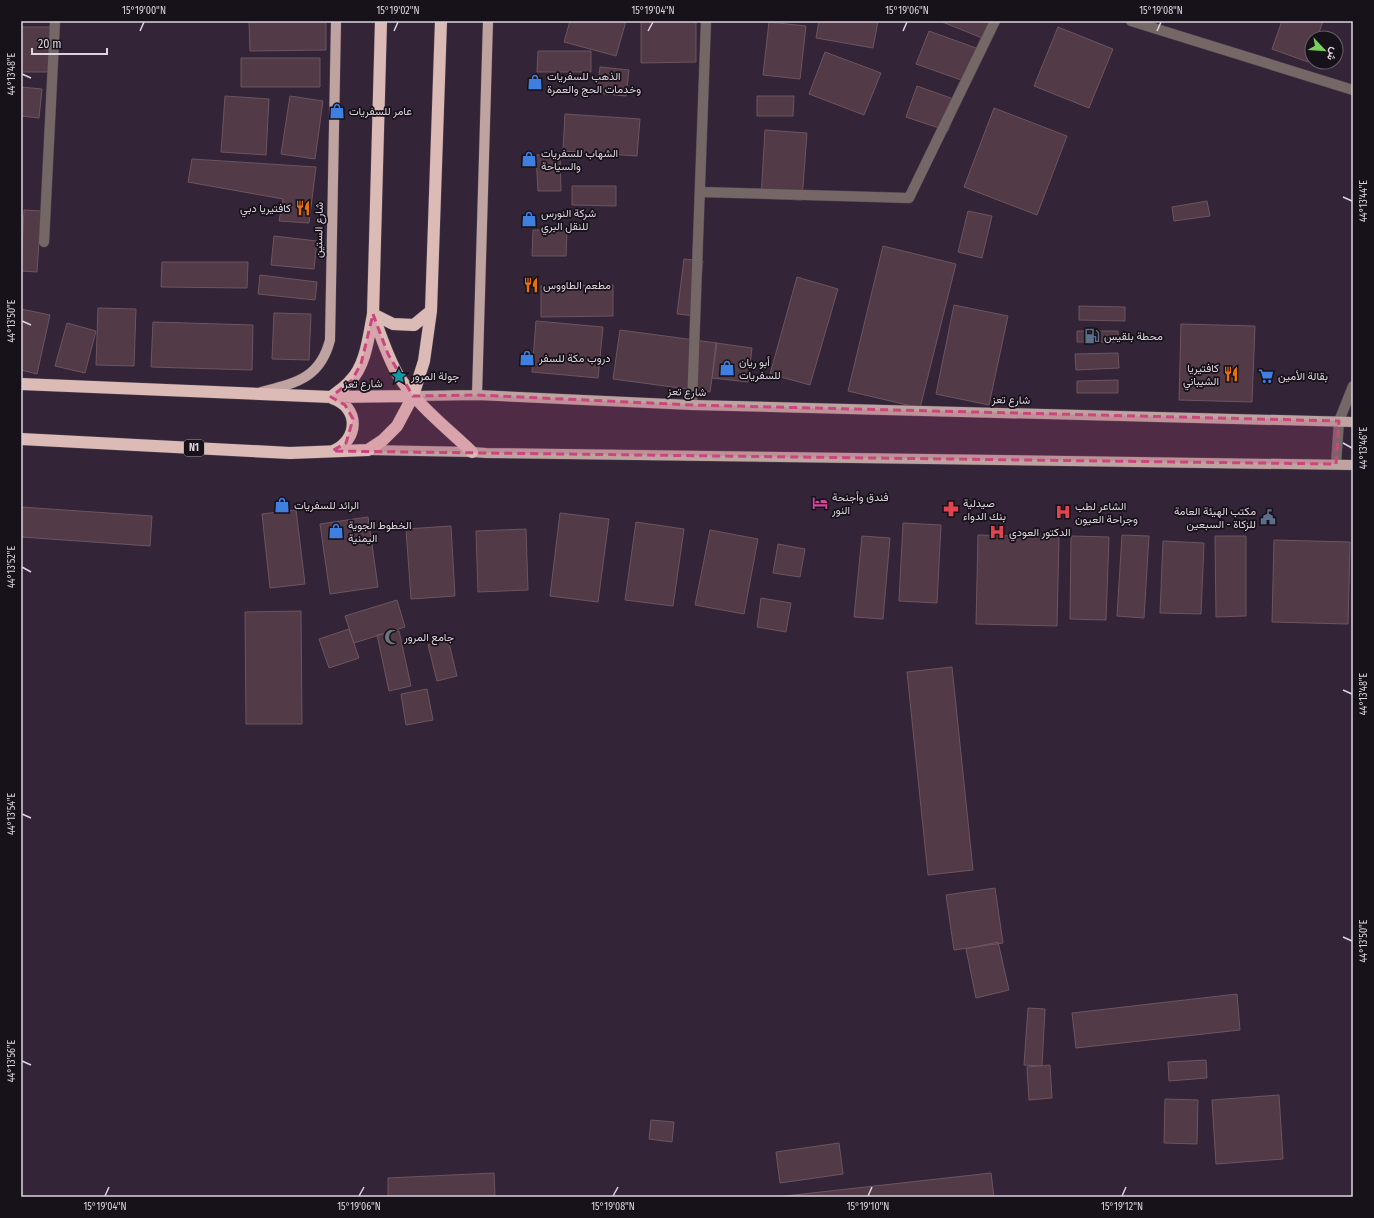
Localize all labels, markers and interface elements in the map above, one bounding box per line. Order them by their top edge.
text: 15°19'00"N [122,5,166,17]
text: 15°19'02"N [376,5,420,17]
text: 15°19'04"N [631,5,675,17]
text: 15°19'06"N [885,5,929,17]
text: 15°19'08"N [1139,5,1183,17]
scale bar [32,30,107,56]
north arrow [1304,30,1344,70]
text: 20 m [38,37,62,51]
text: ش [1324,45,1341,63]
text: 44°13'48"E [6,52,18,95]
place label: الذهب للسفريات وخدمات الحج والعمرة [547,70,641,97]
shop icon: الذهب للسفريات وخدمات الحج والعمرة [526,73,544,91]
shop icon: عامر للسفريات [328,102,346,120]
place label: عامر للسفريات [349,105,412,118]
place label: الشهاب للسفريات والسياحة [541,147,618,173]
shop icon: الشهاب للسفريات والسياحة [520,150,538,168]
text: 44°13'44"E [1358,180,1370,222]
restaurant icon: كافتيريا دبي [294,199,312,217]
place label: كافتيريا دبي [240,202,291,218]
street label: شارع الستين [312,202,327,258]
place label: شركة النورس للنقل البري [541,207,597,236]
shop icon: شركة النورس للنقل البري [520,210,538,228]
restaurant icon: مطعم الطاووس [522,276,540,294]
place label: مطعم الطاووس [543,279,611,293]
text: 44°13'50"E [6,299,18,342]
fuel station icon: محطة بلقيس [1083,327,1101,345]
place label: محطة بلقيس [1104,330,1163,343]
shop icon: دروب مكة للسفر [518,349,536,367]
place label: دروب مكة للسفر [538,352,610,365]
place label: أبو ريان للسفريات [739,356,781,382]
shop icon: أبو ريان للسفريات [718,359,736,377]
place label: كافتيريا الشيباني [1183,362,1219,391]
restaurant icon: كافتيريا الشيباني [1222,365,1240,383]
place icon: جولة المرور [390,367,408,385]
supermarket icon: بقالة الأمين [1257,367,1275,385]
place label: جولة المرور [410,370,460,383]
place label: بقالة الأمين [1278,370,1328,383]
street label: شارع تعز [343,377,383,392]
street label: شارع تعز [666,385,707,400]
street label: شارع تعز [991,393,1031,408]
text: 44°13'46"E [1358,426,1370,469]
road number: N1 [184,440,204,456]
place label: فندق وأجنحة النور [831,491,889,517]
hotel icon: فندق وأجنحة النور [811,494,829,512]
shop icon: الرائد للسفريات [273,496,291,514]
place label: صيدلية بنك الدواء [963,497,1006,523]
place label: الرائد للسفريات [294,499,359,512]
pharmacy icon: صيدلية بنك الدواء [942,500,960,518]
place label: الشاعر لطب وجراحة العيون [1075,500,1138,526]
hospital icon: الشاعر لطب وجراحة العيون [1054,503,1072,521]
place label: مكتب الهيئة العامة للزكاة - السبعين [1174,505,1256,531]
public building icon: مكتب الهيئة العامة للزكاة - السبعين [1259,508,1277,526]
place label: الخطوط الجوية اليمنية [348,519,412,545]
shop icon: الخطوط الجوية اليمنية [327,522,345,540]
hospital icon: الدكتور العودي [988,523,1006,541]
place label: الدكتور العودي [1009,526,1070,542]
text: 44°13'52"E [6,546,18,588]
mosque icon: جامع المرور [383,628,401,646]
place label: جامع المرور [403,631,454,645]
text: 44°13'48"E [1358,672,1370,715]
text: 44°13'54"E [6,793,18,835]
text: 44°13'50"E [1358,919,1370,962]
text: 44°13'56"E [6,1039,18,1082]
text: 15°19'04"N [83,1201,127,1213]
text: 15°19'06"N [337,1201,381,1213]
text: 15°19'08"N [591,1201,635,1213]
text: 15°19'10"N [847,1201,889,1213]
text: 15°19'12"N [1101,1201,1143,1213]

